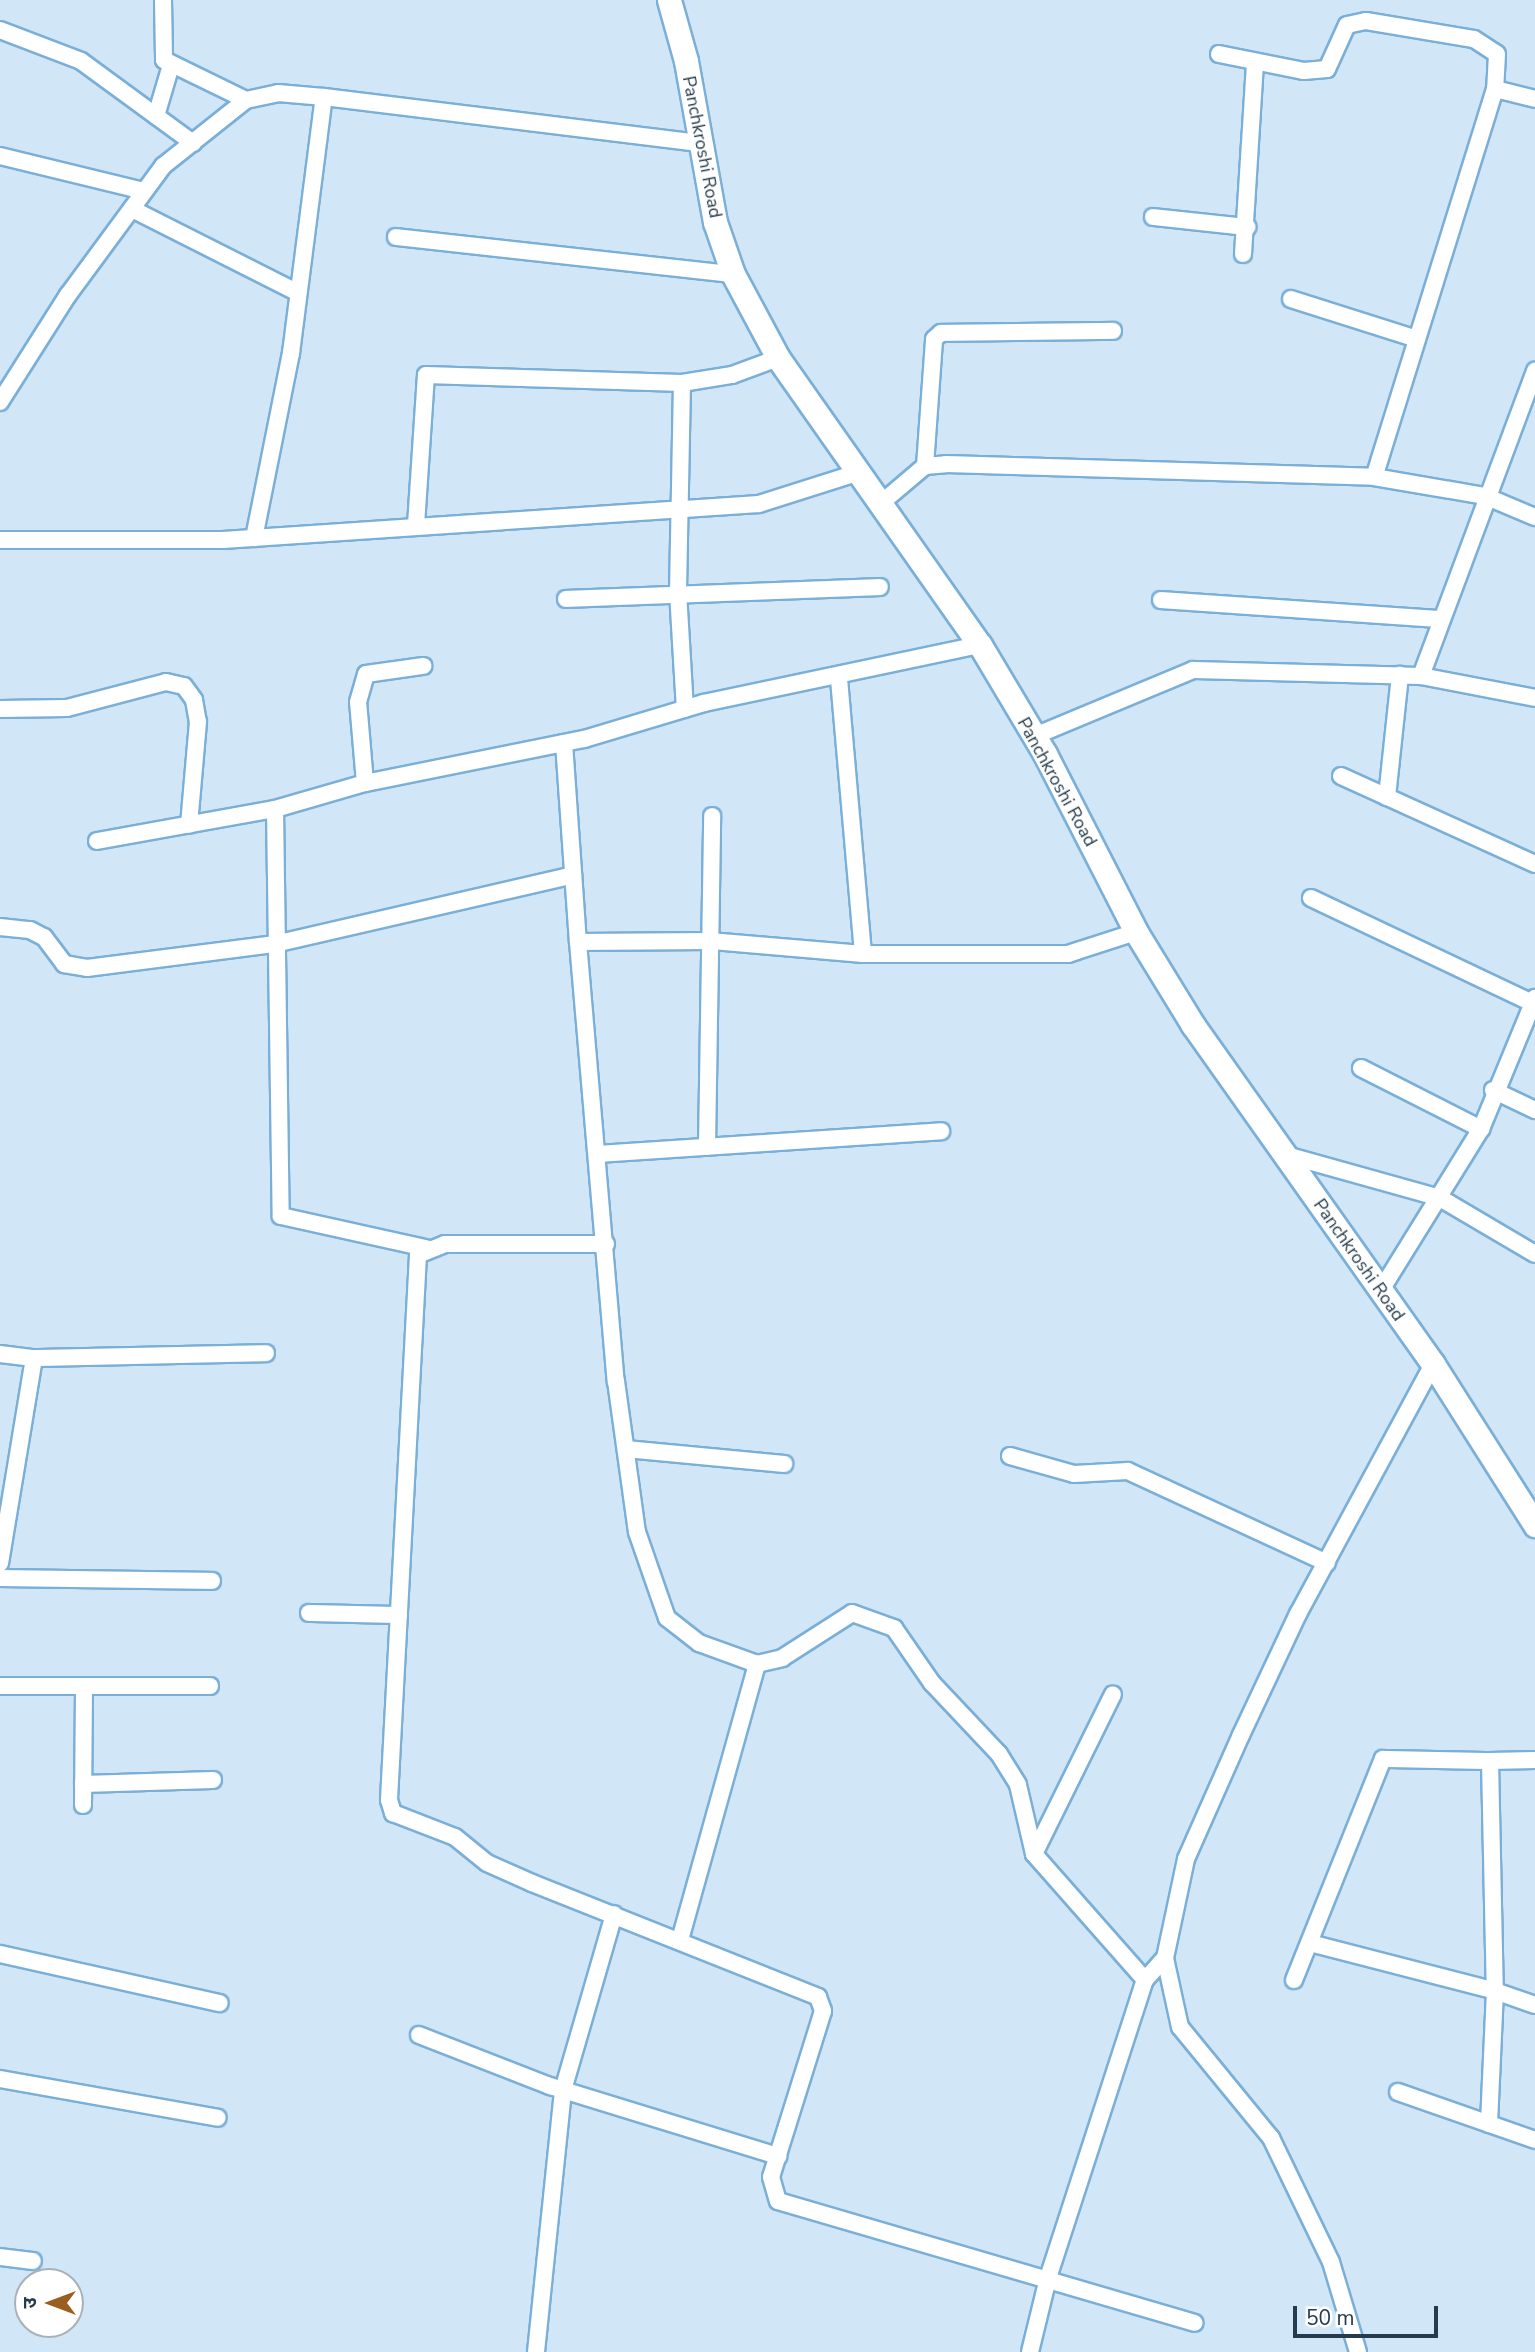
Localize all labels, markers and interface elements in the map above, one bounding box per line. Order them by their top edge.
street label: Panchkroshi Road [678,74,726,220]
street label: Panchkroshi Road [1013,714,1101,850]
street label: Panchkroshi Road [1309,1195,1409,1325]
north arrow [14,2268,84,2338]
scale bar [1297,2292,1442,2336]
text: उ [17,2297,43,2309]
text: 50 m [1306,2304,1355,2332]

